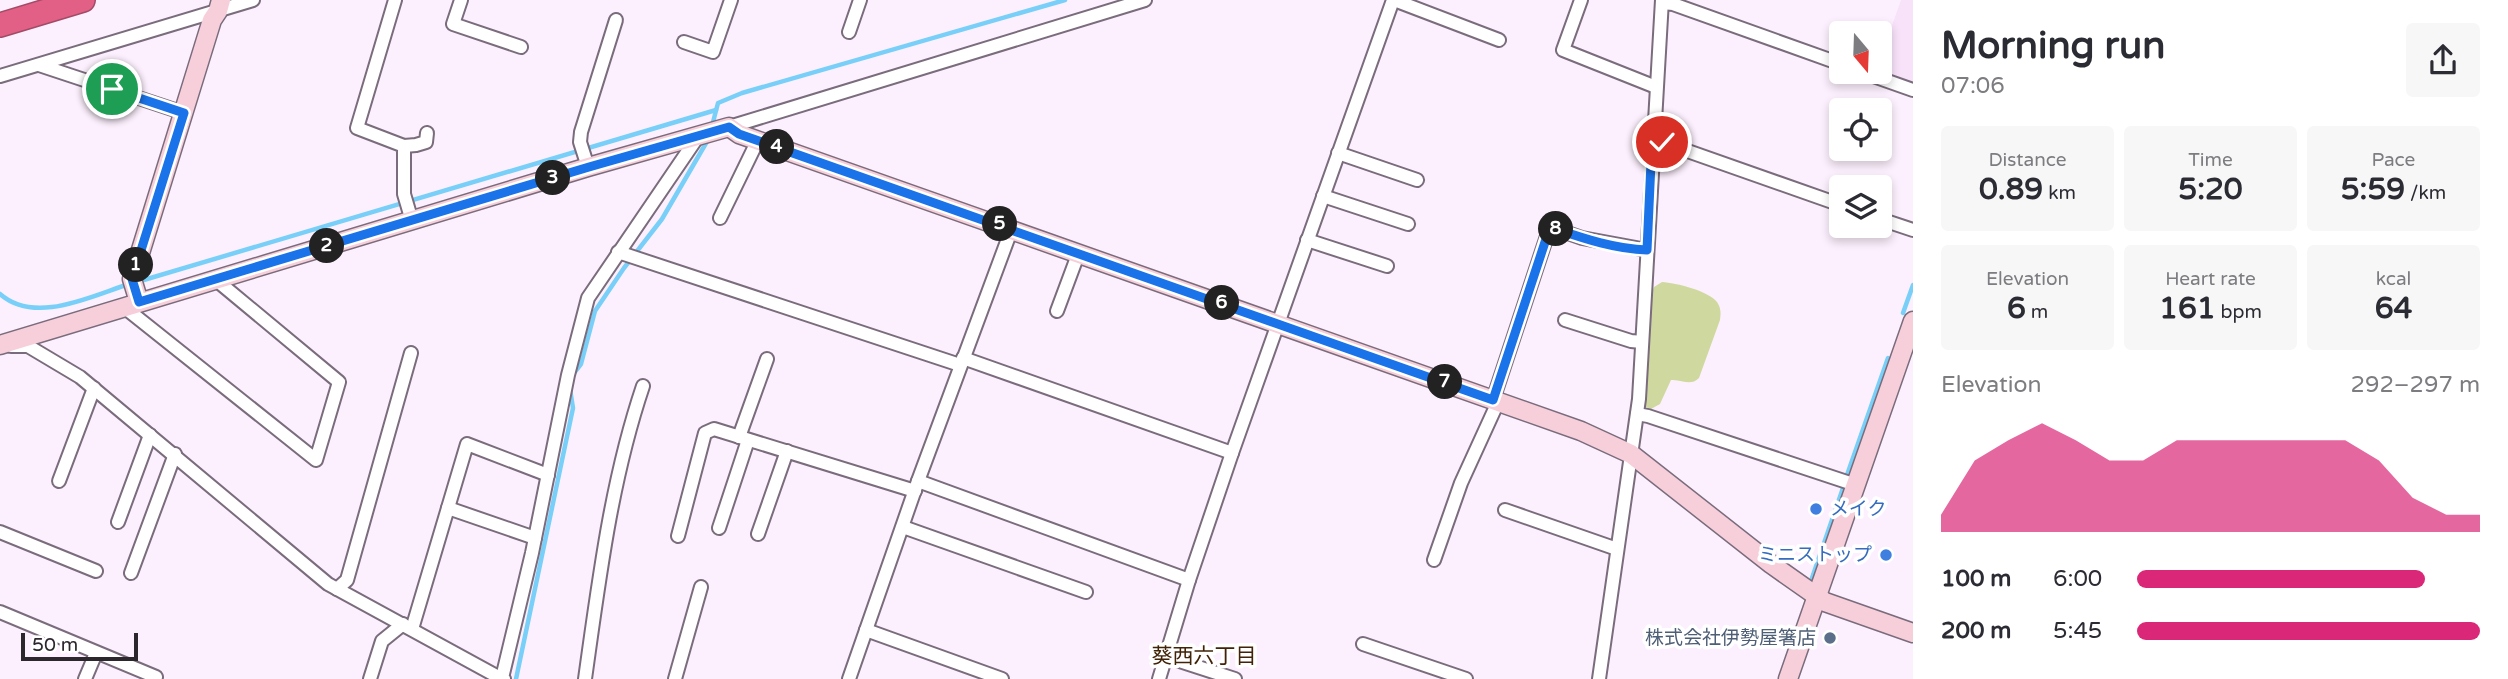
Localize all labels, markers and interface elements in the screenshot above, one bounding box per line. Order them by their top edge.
north arrow [1829,21,1892,84]
map controls [1829,21,1892,238]
text: Morning run [1941,23,2165,69]
button: share [2406,23,2480,97]
pin [82,59,142,119]
icon: arrive [93,70,131,108]
text: 07:06 [1941,72,2005,100]
button: locate [1829,98,1892,161]
pin [1632,112,1692,172]
icon: check [1643,123,1681,161]
pin: 4 [760,130,794,164]
text: 4 [771,135,782,157]
text: Distance [1988,149,2067,171]
text: Time [2188,149,2233,171]
text: Pace [2372,149,2415,171]
pin: 3 [536,160,570,196]
text: 3 [547,166,558,188]
text: 0.89 [1979,171,2043,208]
text: 5:20 [2178,171,2243,208]
text: 5:59 [2341,171,2405,208]
button: layers [1829,175,1892,238]
text: km [2043,182,2076,204]
text: /km [2405,182,2446,204]
pin: 5 [982,206,1018,242]
text: 5 [994,212,1005,234]
pin: 8 [1538,212,1574,246]
text: 8 [1550,217,1561,239]
pin: 2 [310,229,344,264]
text: 2 [321,234,332,256]
pin: 1 [118,247,154,282]
text: 1 [130,253,141,275]
text: Elevation [1986,268,2069,290]
text: Heart rate [2165,268,2256,290]
text: kcal [2376,268,2411,290]
pin: 6 [1204,286,1240,320]
text: 6 [2007,290,2026,327]
text: 161 [2159,290,2216,327]
text: 64 [2375,290,2412,327]
text: 6 [1216,291,1227,313]
text: m [2026,301,2048,323]
text: bpm [2216,301,2262,323]
pin: 7 [1428,364,1462,400]
text: 7 [1439,370,1450,392]
text: Elevation [1941,371,2042,399]
text: 292–297 m [2351,371,2480,399]
place label: メイク [1830,498,1887,520]
marker: メイク [1808,501,1824,517]
place label: ミニストップ [1758,544,1872,566]
marker: ミニストップ [1878,547,1894,563]
text: 100 m [1941,565,2011,593]
text: 6:00 [2053,565,2102,593]
text: 200 m [1941,617,2011,645]
text: 5:45 [2053,617,2102,645]
place label: 株式会社伊勢屋箸店 [1645,627,1816,649]
scale bar [21,630,138,662]
marker: 株式会社伊勢屋箸店 [1822,630,1838,646]
text: 50 m [32,634,78,656]
district label: 葵西六丁目 [1152,644,1257,669]

